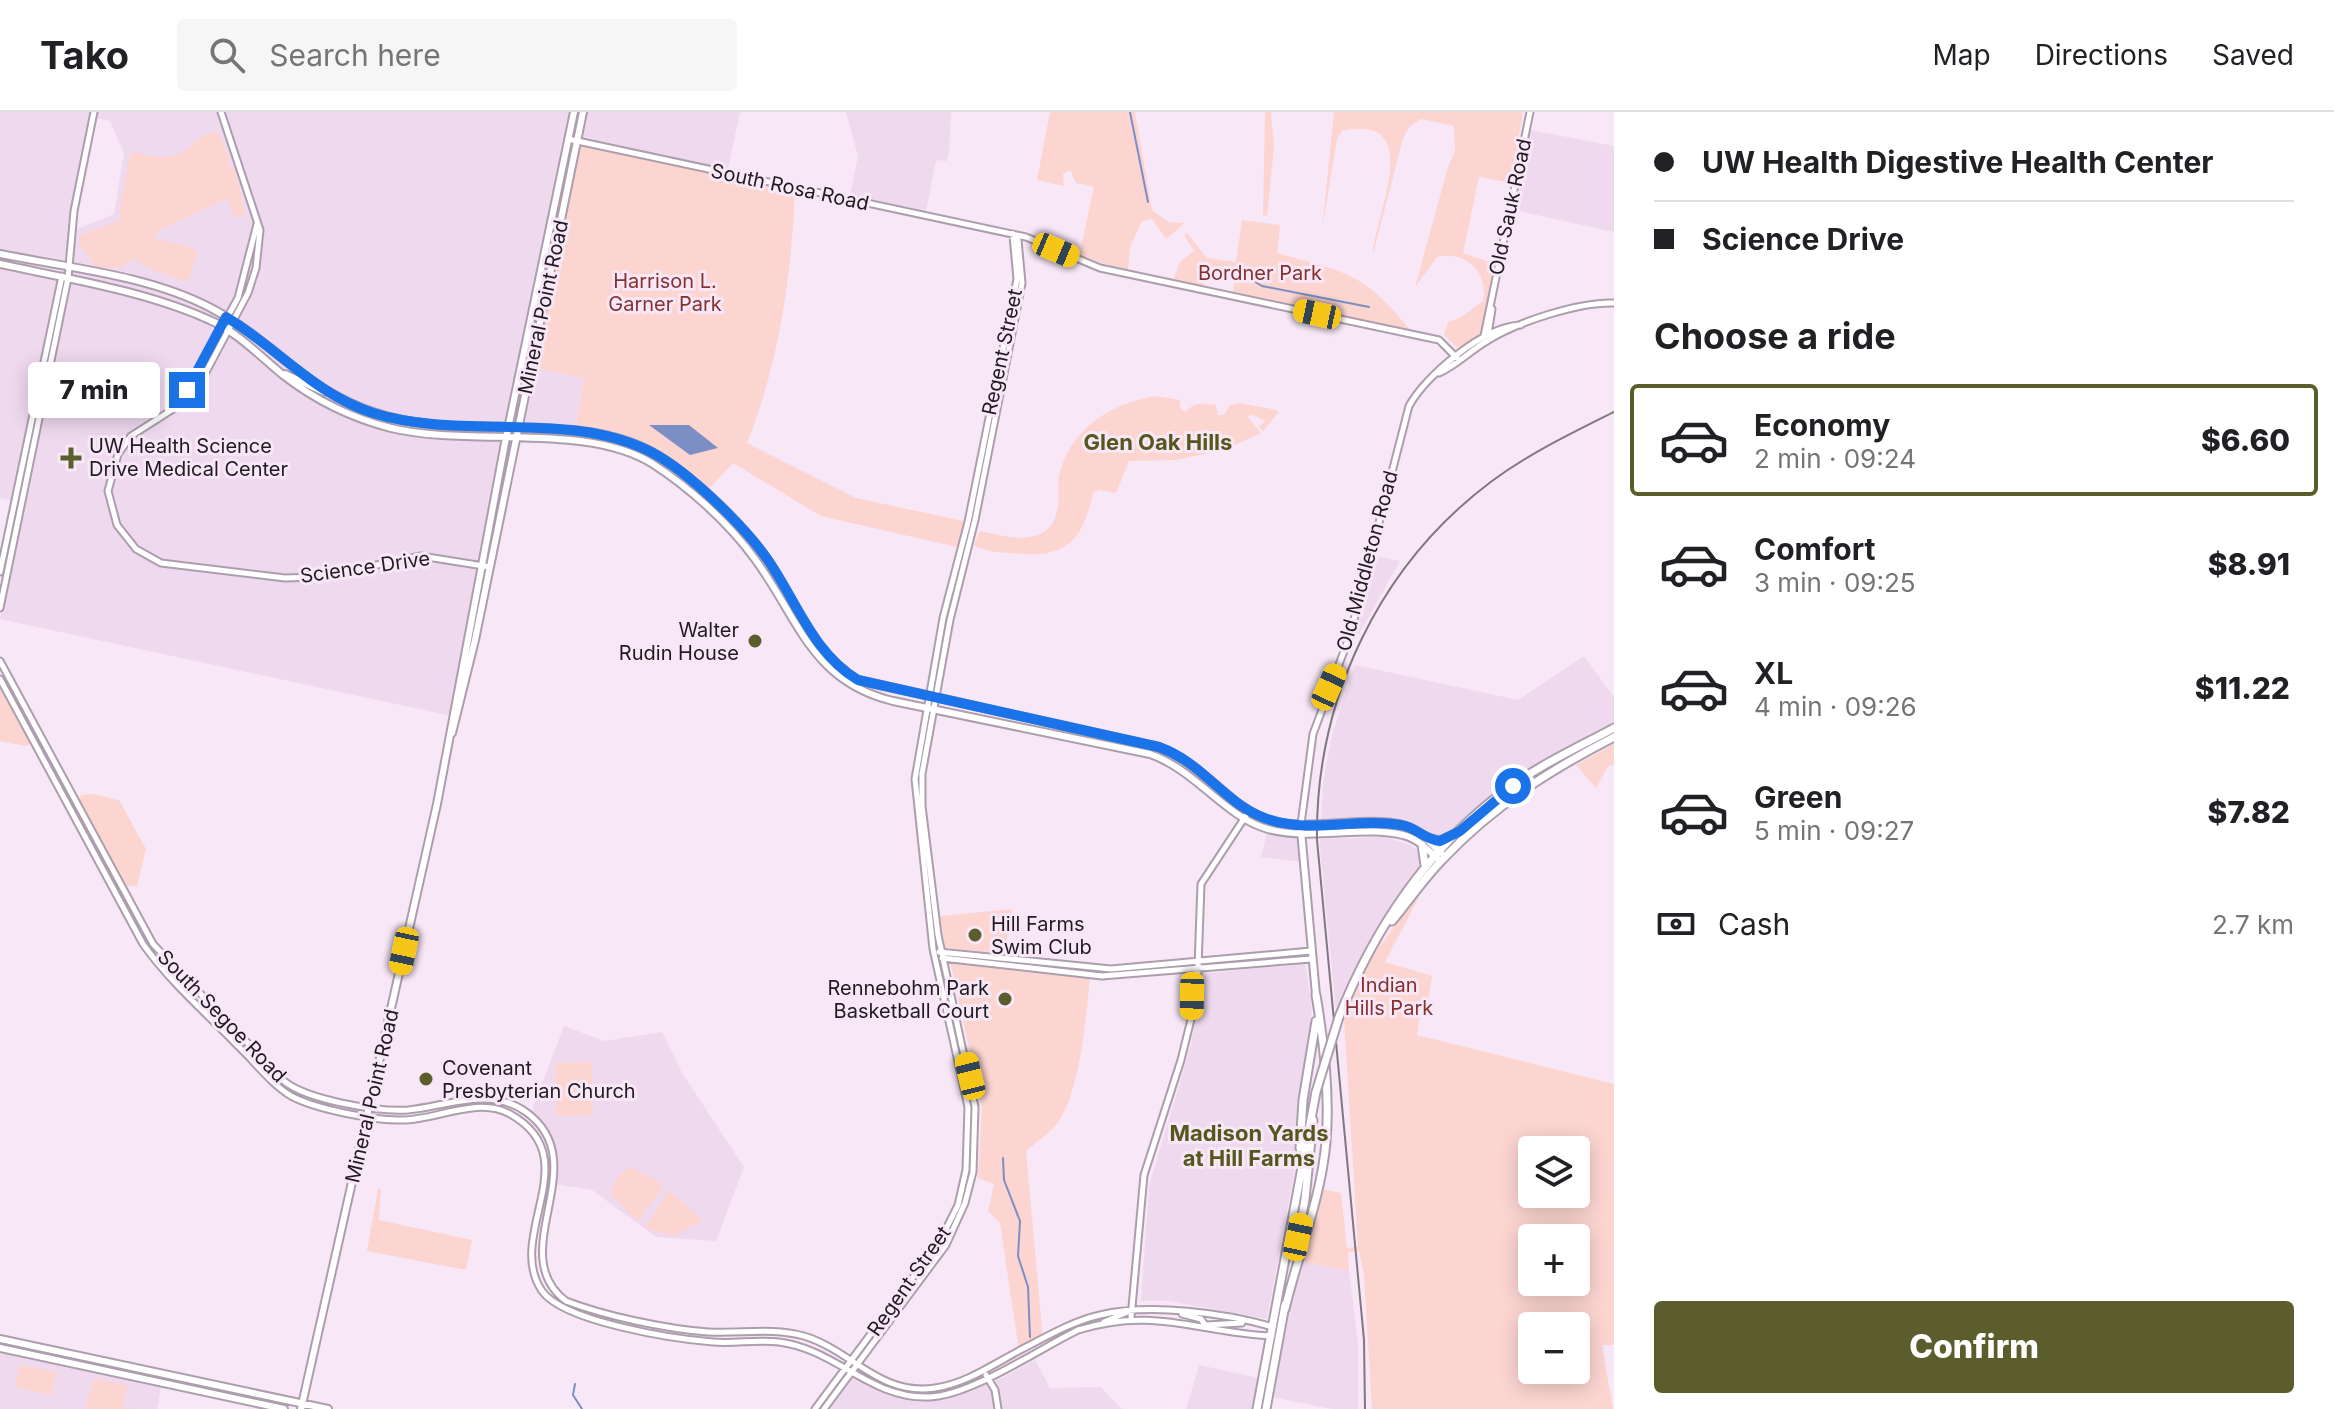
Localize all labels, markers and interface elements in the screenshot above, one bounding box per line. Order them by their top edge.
search box [177,19,737,91]
text: Tako [40,32,129,78]
icon: search [205,33,249,77]
text: Search here [269,37,441,73]
text: Map [1932,38,1991,72]
text: Directions [2035,38,2168,72]
text: Saved [2212,38,2294,72]
street label: Old Sauk Road [1484,137,1536,277]
text: UW Health Digestive Health Center [1702,144,2213,180]
street label: South Rosa Road [709,159,871,215]
street label: Mineral Point Road [513,218,573,396]
text: Science Drive [1702,221,1904,257]
car [1029,230,1083,270]
park label: Bordner Park [1198,261,1322,285]
park label: Harrison L. Garner Park [608,269,722,316]
street label: Regent Street [977,286,1027,417]
car [1291,297,1343,331]
text: Choose a ride [1654,314,1896,358]
callout: 7 min [27,362,159,418]
route end [169,372,205,408]
text: 7 min [60,374,128,405]
icon: car [1658,404,1730,476]
text: Economy [1754,407,1890,443]
text: $6.60 [2201,422,2290,458]
district label: Glen Oak Hills [1084,429,1232,455]
place label: UW Health Science Drive Medical Center [89,434,288,481]
text: 2 min · 09:24 [1754,443,1916,474]
marker: UW Health Science Drive Medical Center [60,447,82,469]
street label: Old Middleton Road [1331,468,1403,654]
icon: car [1658,528,1730,600]
text: Comfort [1754,531,1875,567]
street label: Science Drive [299,546,431,588]
text: $8.91 [2208,546,2290,582]
text: 3 min · 09:25 [1754,567,1916,598]
place label: Walter Rudin House [619,618,739,665]
marker: Walter Rudin House [746,632,764,650]
icon: car [1658,652,1730,724]
text: XL [1754,655,1793,691]
car [1308,660,1350,714]
text: $11.22 [2195,670,2290,706]
text: 4 min · 09:26 [1754,691,1917,722]
route start [1495,768,1531,804]
icon: car [1658,776,1730,848]
text: Green [1754,779,1842,815]
text: $7.82 [2208,794,2290,830]
text: 5 min · 09:27 [1754,815,1914,846]
icon: cash [1654,902,1698,946]
text: Cash [1718,906,1790,942]
text: 2.7 km [2212,909,2294,940]
place label: Hill Farms Swim Club [991,912,1092,959]
car [387,925,421,977]
marker: Hill Farms Swim Club [966,926,984,944]
street label: South Segoe Road [153,945,291,1087]
car [1180,972,1204,1020]
park label: Indian Hills Park [1345,973,1433,1020]
place label: Rennebohm Park Basketball Court [827,976,989,1023]
marker: Rennebohm Park Basketball Court [996,990,1014,1008]
street label: Mineral Point Road [340,1007,404,1185]
car [953,1050,987,1102]
place label: Covenant Presbyterian Church [442,1056,636,1103]
marker: Covenant Presbyterian Church [417,1070,435,1088]
district label: Madison Yards at Hill Farms [1169,1120,1329,1171]
map controls [1518,1136,1590,1384]
button: layers [1518,1136,1590,1208]
car [1281,1211,1315,1263]
street label: Regent Street [862,1221,956,1341]
button: + [1518,1224,1590,1296]
button: Confirm [1654,1301,2294,1393]
button: − [1518,1312,1590,1384]

